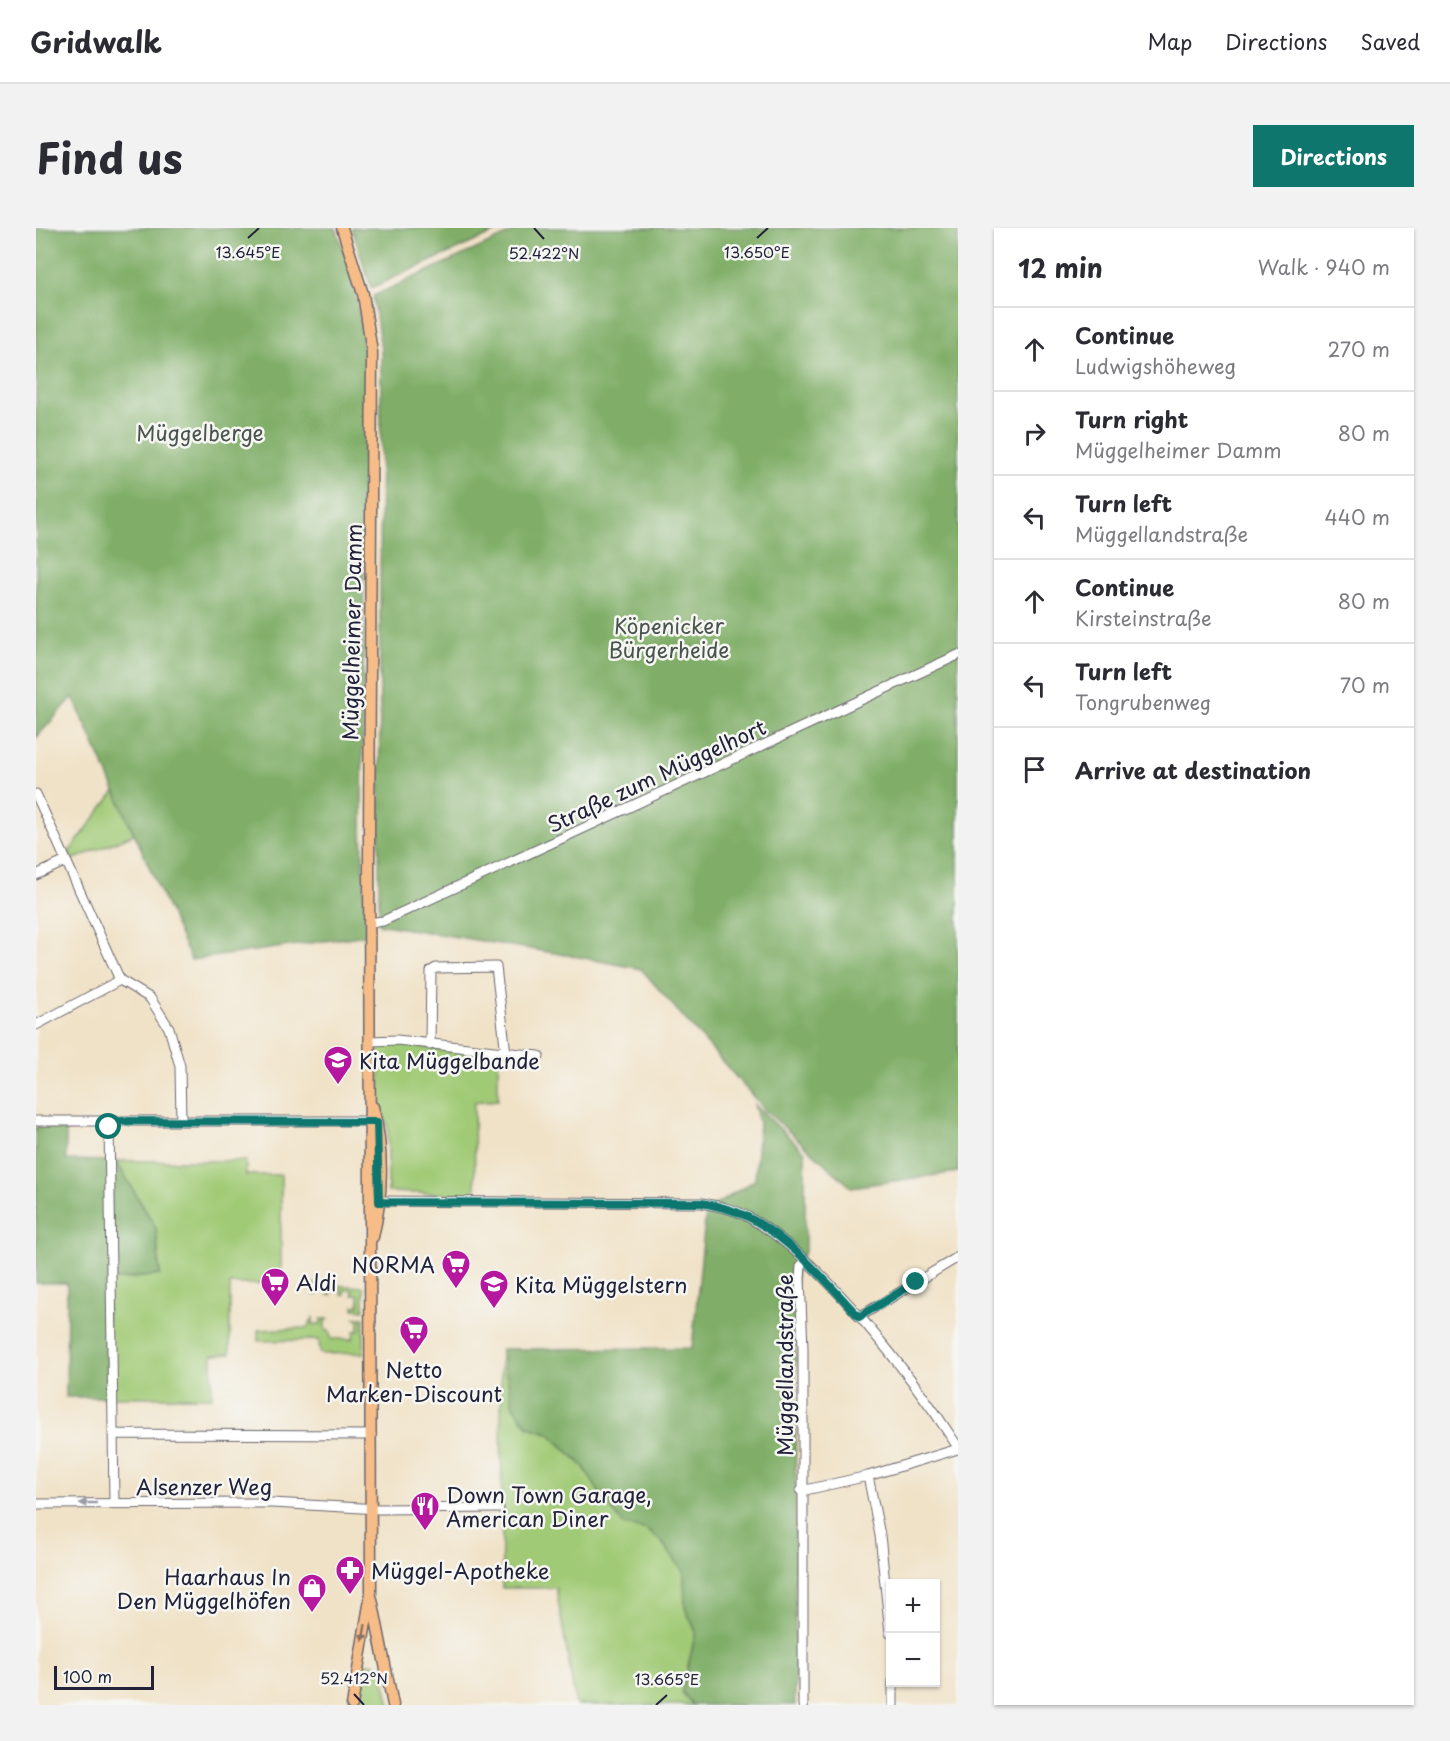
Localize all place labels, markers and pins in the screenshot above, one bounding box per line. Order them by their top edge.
school or university icon: Kita Müggelbande [322,1044,354,1086]
place label: Kita Müggelbande [359,1044,540,1076]
place label: NORMA [352,1248,435,1280]
supermarket icon: NORMA [440,1248,472,1290]
supermarket icon: Aldi [259,1266,291,1308]
place label: Aldi [296,1266,337,1298]
school or university icon: Kita Müggelstern [478,1268,510,1310]
place label: Kita Müggelstern [515,1268,688,1300]
supermarket icon: Netto Marken-Discount [398,1314,430,1356]
place label: Netto Marken-Discount [326,1353,502,1409]
place label: Down Town Garage, American Diner [446,1478,652,1534]
restaurant icon: Down Town Garage, American Diner [409,1490,441,1532]
pharmacy icon: Müggel-Apotheke [334,1554,366,1596]
place label: Müggel-Apotheke [371,1554,549,1586]
place label: Haarhaus In Den Müggelhöfen [117,1560,291,1616]
shop icon: Haarhaus In Den Müggelhöfen [296,1572,328,1614]

